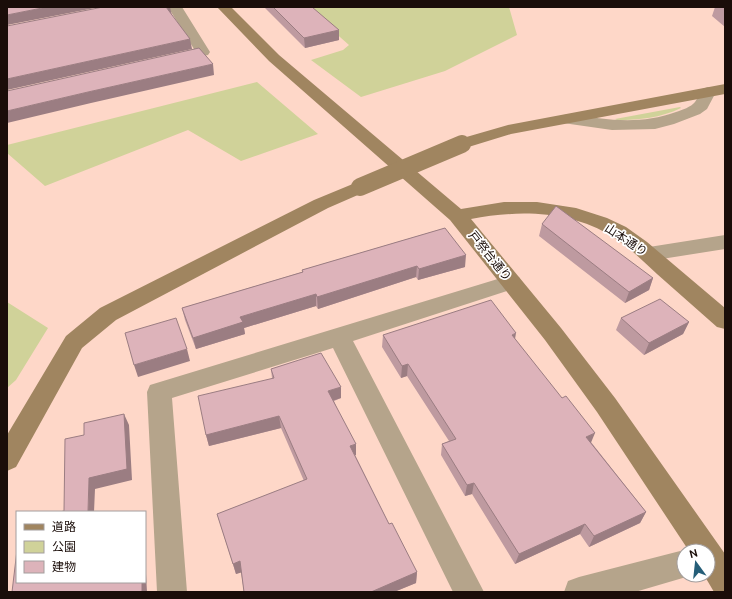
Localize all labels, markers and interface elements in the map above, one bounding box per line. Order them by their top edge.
street label: 山本通り [603,221,650,258]
street label: 戸祭台通り [466,228,514,283]
legend [16,511,146,583]
text: 道路 [52,520,76,533]
text: 公園 [52,540,76,553]
north arrow [676,543,716,583]
text: N [688,546,699,560]
text: 建物 [52,560,76,573]

